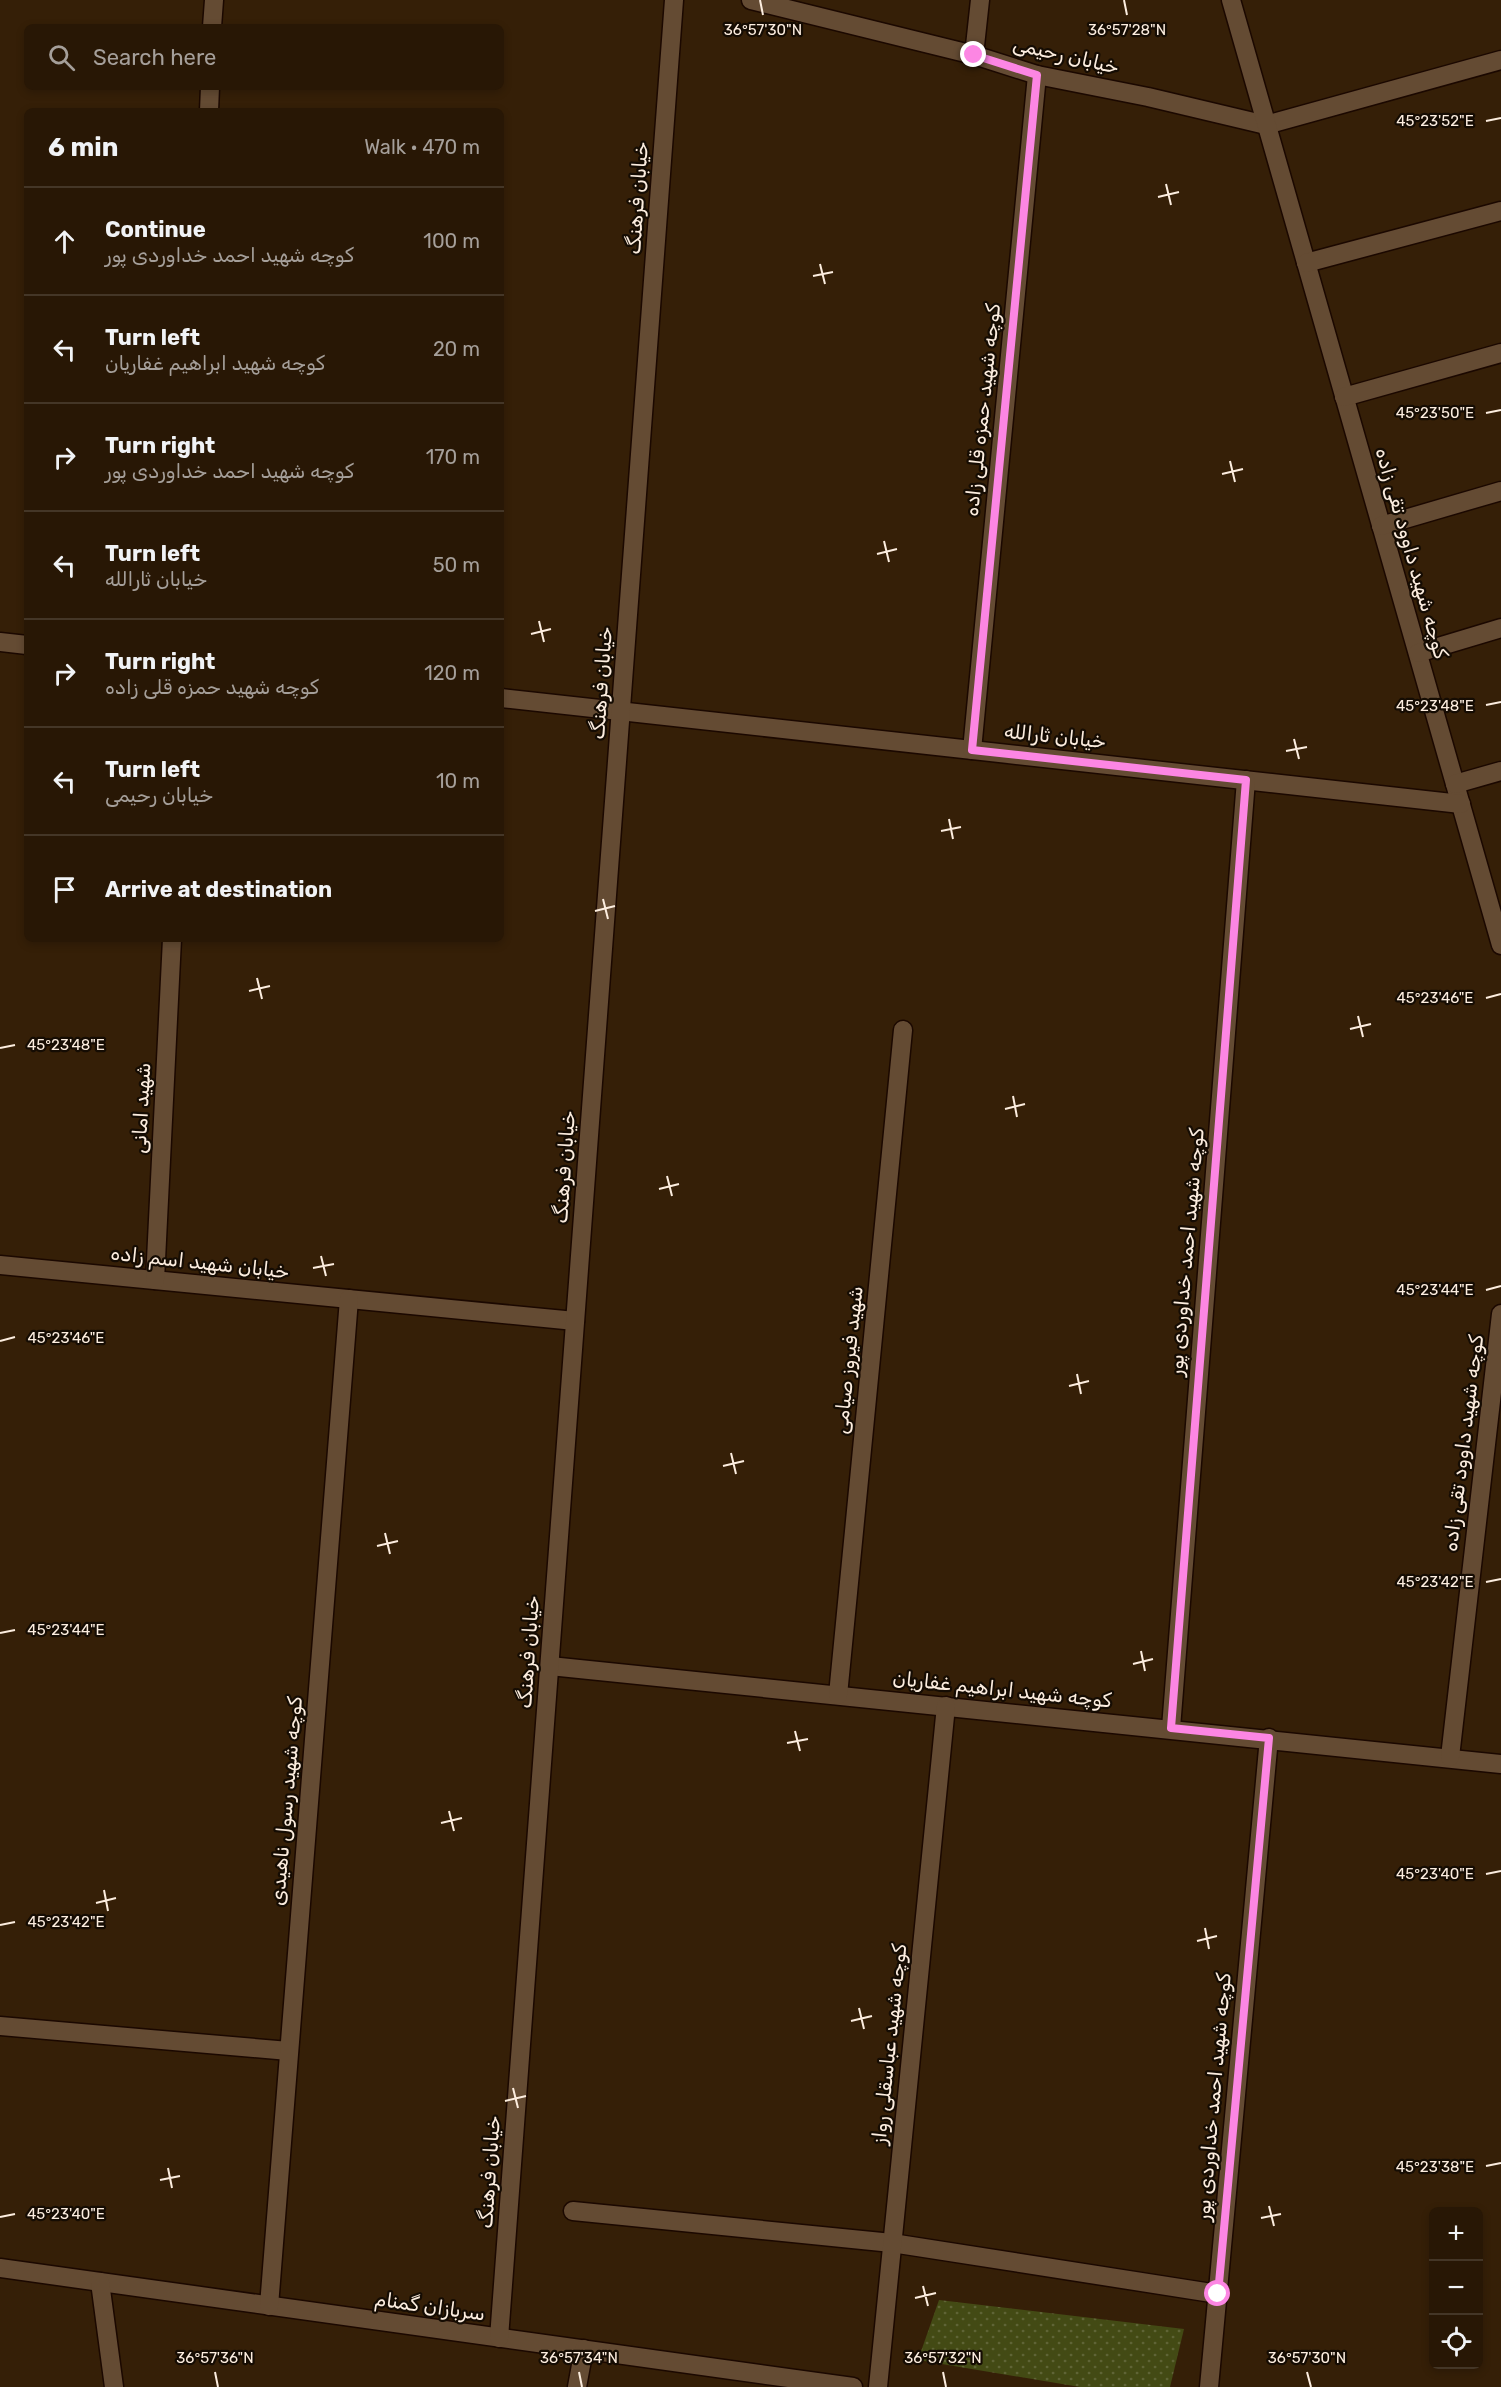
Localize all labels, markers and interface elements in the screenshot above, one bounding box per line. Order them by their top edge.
text: 36°57'30"N [724,21,802,39]
text: 36°57'28"N [1088,21,1166,39]
search box [24,24,504,90]
street label: خیابان رحیمی [1011,31,1121,79]
icon: search [45,41,78,74]
route end [960,41,986,67]
text: Search here [93,44,216,71]
text: 45°23'52"E [1396,112,1474,130]
text: 6 min [48,132,118,163]
text: Walk · 470 m [364,135,480,159]
street label: خیابان فرهنگ [621,141,653,255]
text: Continue [105,216,206,243]
icon: ahead [48,225,81,258]
text: 100 m [423,229,480,253]
text: کوچه شهید احمد خداوردی پور [105,243,354,267]
street label: کوچه شهید حمزه قلی زاده [959,302,1005,518]
text: Turn left [105,324,200,351]
icon: left [48,333,81,366]
text: 20 m [433,337,480,361]
text: کوچه شهید ابراهیم غفاریان [105,351,325,375]
text: 45°23'50"E [1396,404,1474,422]
text: Turn right [105,432,215,459]
icon: right [48,441,81,474]
text: 170 m [426,445,480,469]
street label: کوچه شهید داوود تقی زاده [1370,445,1454,661]
text: کوچه شهید احمد خداوردی پور [105,459,354,483]
text: Turn left [105,540,200,567]
icon: left [48,549,81,582]
text: 50 m [433,553,480,577]
text: خیابان ثارالله [105,567,207,591]
street label: خیابان فرهنگ [585,626,617,740]
text: Turn right [105,648,215,675]
icon: right [48,657,81,690]
text: 120 m [424,661,480,685]
text: کوچه شهید حمزه قلی زاده [105,675,319,699]
text: 45°23'48"E [1396,697,1474,715]
street label: خیابان ثارالله [1003,719,1107,753]
text: Turn left [105,756,200,783]
icon: left [48,765,81,798]
text: 10 m [436,769,480,793]
text: خیابان رحیمی [105,783,213,807]
icon: arrive [48,873,81,906]
text: Arrive at destination [105,876,332,903]
text: 45°23'46"E [1397,989,1473,1007]
text: 45°23'48"E [27,1036,105,1054]
street label: شهید امانی [127,1062,155,1154]
street label: خیابان فرهنگ [548,1110,580,1224]
street label: کوچه شهید احمد خداوردی پور [1163,1127,1211,1378]
street label: خیابان شهید اسم زاده [109,1241,290,1284]
text: 45°23'44"E [1396,1281,1474,1299]
street label: شهید فیروز صیامی [828,1285,868,1435]
text: 45°23'46"E [28,1329,104,1347]
street label: کوچه شهید داوود تقی زاده [1438,1333,1488,1553]
text: 45°23'42"E [1396,1573,1474,1591]
street label: خیابان فرهنگ [512,1595,544,1709]
text: 45°23'44"E [27,1621,105,1639]
street label: کوچه شهید ابراهیم غفاریان [891,1666,1113,1713]
street label: کوچه شهید رسول ناهیدی [265,1695,307,1907]
text: 45°23'40"E [1396,1865,1474,1883]
text: 45°23'42"E [27,1913,105,1931]
street label: کوچه شهید عباسقلی رواز [866,1943,911,2146]
street label: کوچه شهید احمد خداوردی پور [1190,1972,1238,2223]
street label: خیابان فرهنگ [473,2115,505,2229]
text: 45°23'38"E [1396,2158,1474,2176]
text: 45°23'40"E [27,2205,105,2223]
map controls [1429,2207,1483,2369]
button: + [1429,2207,1483,2261]
button: − [1429,2261,1483,2315]
route start [1204,2280,1230,2306]
street label: سربازان گمنام [373,2286,487,2328]
button: locate [1429,2315,1483,2369]
text: 36°57'36"N [176,2349,254,2367]
text: 36°57'34"N [540,2349,618,2367]
text: 36°57'32"N [904,2349,982,2367]
text: 36°57'30"N [1268,2349,1346,2367]

